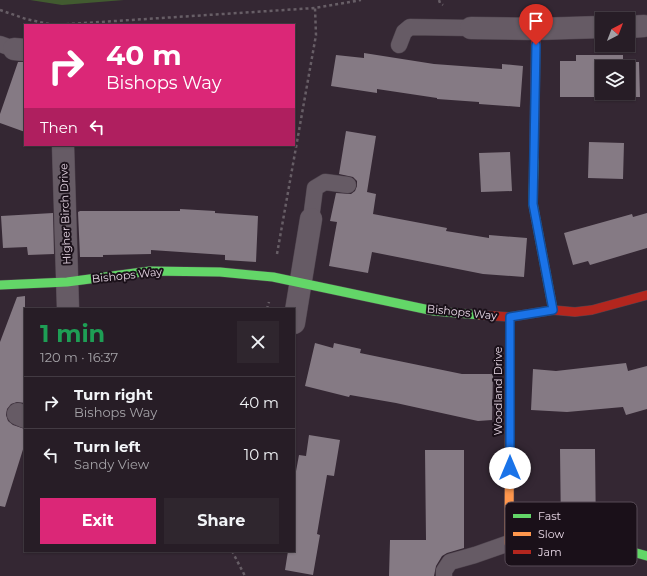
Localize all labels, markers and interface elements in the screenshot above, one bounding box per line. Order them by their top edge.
pin [519,4,553,45]
icon: arrive [525,10,547,32]
north arrow [595,12,635,52]
map controls [595,12,635,100]
text: 40 m [106,38,182,72]
icon: right [40,40,92,92]
button: layers [595,60,635,100]
text: Bishops Way [106,72,221,94]
icon: left [86,116,108,138]
text: Then [40,118,78,137]
street label: Higher Birch Drive [56,163,74,265]
street label: Bishops Way [91,264,163,286]
street label: Bishops Way [426,301,498,323]
text: 1 min [40,319,105,348]
button: close [237,321,279,363]
street label: Woodland Drive [491,346,505,435]
text: 120 m · 16:37 [40,349,118,365]
text: Turn right [74,385,153,404]
icon: right [40,392,62,414]
text: 40 m [239,393,279,412]
text: Bishops Way [74,404,157,420]
text: Turn left [74,437,141,456]
icon: left [40,444,62,466]
text: 10 m [244,445,279,464]
position arrow [489,447,531,489]
text: Sandy View [74,456,149,472]
button: Exit [40,498,156,544]
button: Share [164,498,279,544]
legend [505,502,637,566]
text: Fast [538,509,562,523]
text: Slow [538,527,564,541]
text: Jam [537,545,562,559]

